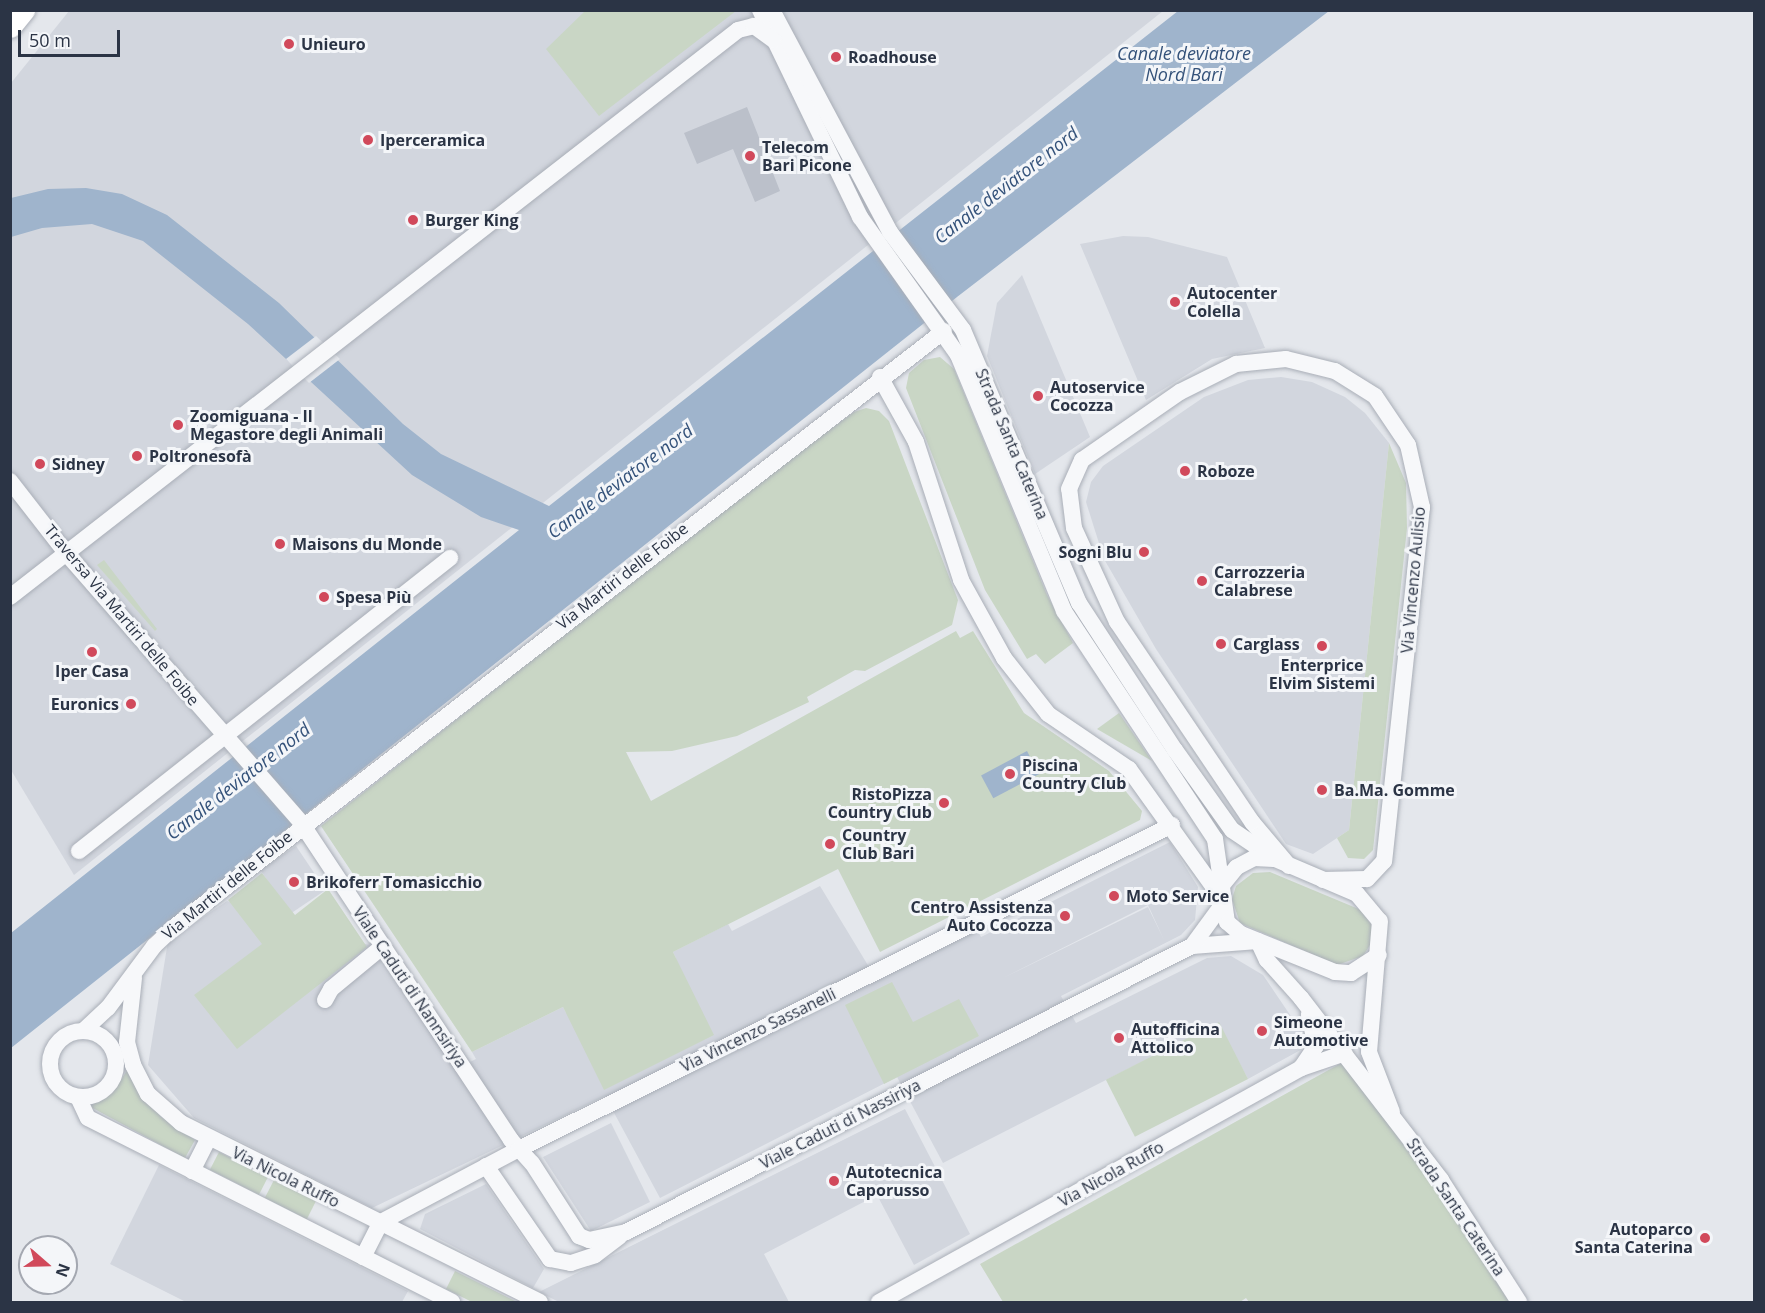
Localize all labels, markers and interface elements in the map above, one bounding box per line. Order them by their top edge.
scale bar [21,18,123,56]
text: 50 m [29,28,71,52]
place label: Unieuro [301,34,366,54]
marker: Unieuro [282,37,296,51]
water label: Canale deviatore Nord Bari [1117,43,1251,86]
place label: Roadhouse [848,47,937,67]
marker: Roadhouse [829,50,843,64]
water label: Canale deviatore nord [930,122,1082,248]
place label: Iperceramica [380,130,485,150]
marker: Iperceramica [361,133,375,147]
place label: Telecom Bari Picone [762,137,852,175]
marker: Telecom Bari Picone [743,149,757,163]
place label: Burger King [425,210,519,230]
marker: Burger King [406,213,420,227]
place label: Autocenter Colella [1187,283,1277,321]
marker: Autocenter Colella [1168,295,1182,309]
street label: Strada Santa Caterina [972,366,1052,522]
place label: Autoservice Cocozza [1050,377,1145,415]
marker: Autoservice Cocozza [1031,389,1045,403]
place label: Zoomiguana - Il Megastore degli Animali [190,406,383,444]
marker: Zoomiguana - Il Megastore degli Animali [171,418,185,432]
water label: Canale deviatore nord [543,419,697,543]
place label: Poltronesofà [149,446,252,466]
marker: Poltronesofà [130,449,144,463]
place label: Sidney [52,454,105,474]
marker: Sidney [33,457,47,471]
place label: Roboze [1197,461,1255,481]
marker: Roboze [1178,464,1192,478]
street label: Via Vincenzo Aulisio [1397,506,1429,654]
street label: Via Martiri delle Foibe [552,519,692,633]
street label: Traversa Via Martiri delle Foibe [41,521,203,709]
place label: Maisons du Monde [292,534,442,554]
marker: Maisons du Monde [273,537,287,551]
place label: Sogni Blu [1059,542,1132,562]
marker: Sogni Blu [1137,545,1151,559]
place label: Carrozzeria Calabrese [1214,562,1305,600]
marker: Carrozzeria Calabrese [1195,574,1209,588]
place label: Spesa Più [336,587,412,607]
marker: Spesa Più [317,590,331,604]
place label: Carglass [1233,634,1300,654]
marker: Carglass [1214,637,1228,651]
marker: Enterprice Elvim Sistemi [1315,639,1329,653]
marker: Iper Casa [85,645,99,659]
place label: Enterprice Elvim Sistemi [1269,655,1375,693]
place label: Iper Casa [55,661,129,681]
place label: Euronics [51,694,119,714]
marker: Euronics [124,697,138,711]
water label: Canale deviatore nord [162,718,314,844]
place label: Piscina Country Club [1022,755,1126,793]
marker: Piscina Country Club [1003,767,1017,781]
place label: Ba.Ma. Gomme [1334,780,1455,800]
marker: Ba.Ma. Gomme [1315,783,1329,797]
place label: RistoPizza Country Club [828,784,932,822]
marker: RistoPizza Country Club [937,796,951,810]
place label: Country Club Bari [842,825,914,863]
street label: Via Martiri delle Foibe [158,827,296,943]
marker: Country Club Bari [823,837,837,851]
place label: Brikoferr Tomasicchio [306,872,482,892]
marker: Brikoferr Tomasicchio [287,875,301,889]
place label: Moto Service [1126,886,1229,906]
marker: Moto Service [1107,889,1121,903]
place label: Centro Assistenza Auto Cocozza [910,897,1053,935]
street label: Viale Caduti di Nannsiriya [349,903,471,1071]
marker: Centro Assistenza Auto Cocozza [1058,909,1072,923]
street label: Via Vincenzo Sassanelli [677,984,839,1076]
place label: Simeone Automotive [1274,1012,1368,1050]
place label: Autofficina Attolico [1131,1019,1220,1057]
marker: Simeone Automotive [1255,1024,1269,1038]
marker: Autofficina Attolico [1112,1031,1126,1045]
street label: Viale Caduti di Nassiriya [756,1075,924,1173]
street label: Strada Santa Caterina [1403,1135,1509,1279]
street label: Via Nicola Ruffo [1055,1137,1167,1211]
street label: Via Nicola Ruffo [229,1143,343,1211]
place label: Autotecnica Caporusso [846,1162,942,1200]
marker: Autotecnica Caporusso [827,1174,841,1188]
place label: Autoparco Santa Caterina [1575,1219,1693,1257]
marker: Autoparco Santa Caterina [1698,1231,1712,1245]
north arrow [18,1235,78,1295]
text: N [50,1261,76,1280]

